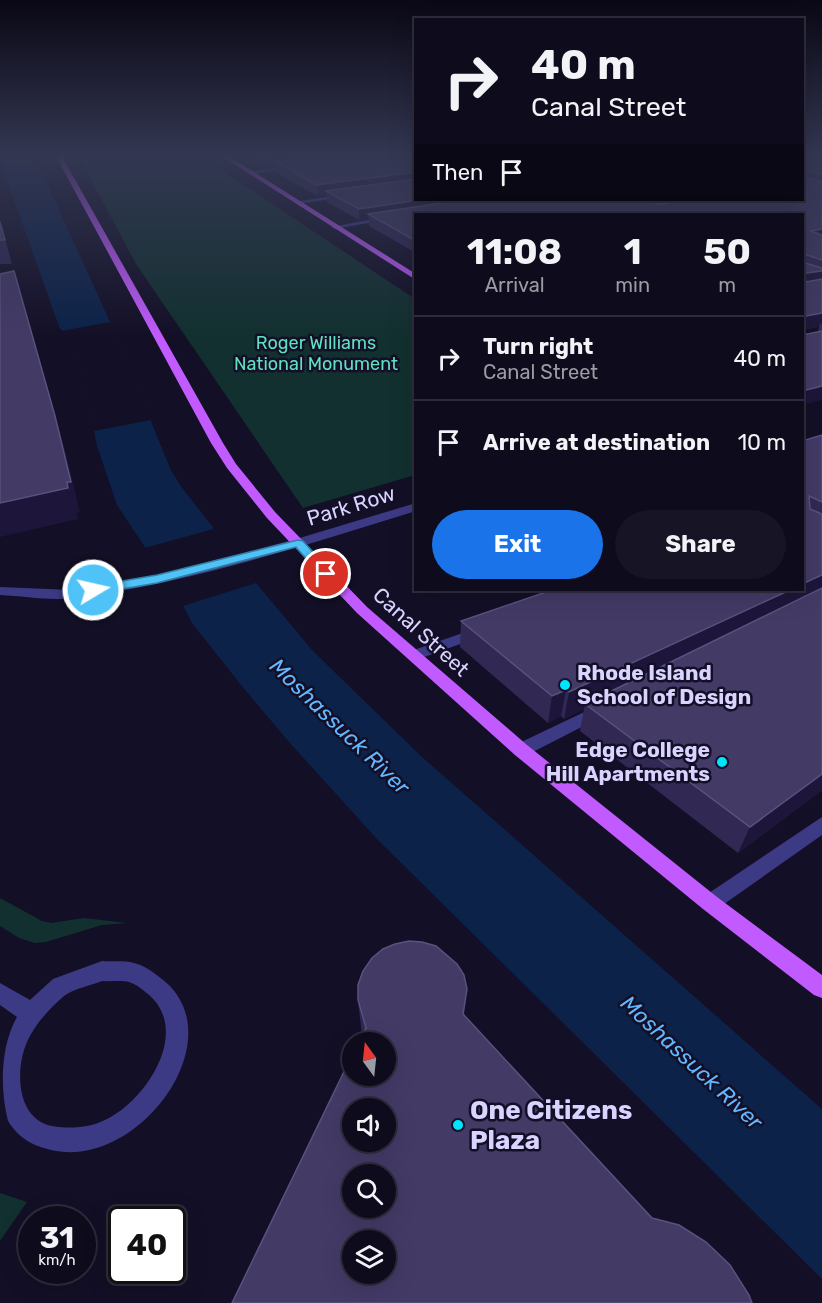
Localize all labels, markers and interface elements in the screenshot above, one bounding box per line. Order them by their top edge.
text: 40 m [531,40,636,90]
icon: right [432,42,510,120]
text: Canal Street [531,91,686,123]
icon: arrive [495,156,528,189]
text: Then [432,159,483,186]
text: 11:08 [467,230,562,273]
text: 1 [624,230,642,273]
text: 50 [703,230,751,273]
text: Arrival [485,273,545,297]
text: min [615,273,650,297]
text: m [718,273,736,297]
park label: Roger Williams National Monument [234,332,398,375]
text: Turn right [483,333,593,360]
icon: right [432,342,465,375]
text: 40 m [733,345,786,372]
text: Canal Street [483,360,598,384]
icon: arrive [432,426,465,459]
text: Arrive at destination [483,429,710,456]
text: 10 m [738,429,786,456]
street label: Park Row [304,480,398,531]
button: Exit [432,510,603,579]
button: Share [615,510,786,579]
pin [300,548,351,599]
icon: arrive [309,557,342,590]
position arrow [61,558,125,622]
street label: Canal Street [368,582,475,681]
water label: Moshassuck River [264,653,416,801]
place label: Rhode Island School of Design [577,660,751,709]
marker: Rhode Island School of Design [558,678,572,692]
place label: Edge College Hill Apartments [546,737,710,786]
marker: Edge College Hill Apartments [715,755,729,769]
water label: Moshassuck River [615,990,769,1136]
north arrow [342,1032,396,1086]
map controls [342,1032,396,1284]
place label: One Citizens Plaza [470,1095,632,1156]
button: sound [342,1098,396,1152]
marker: One Citizens Plaza [451,1118,465,1132]
button: search [342,1164,396,1218]
speed limit sign: 40 [108,1206,186,1284]
text: 31 [40,1220,74,1256]
button: layers [342,1230,396,1284]
text: km/h [38,1251,76,1269]

